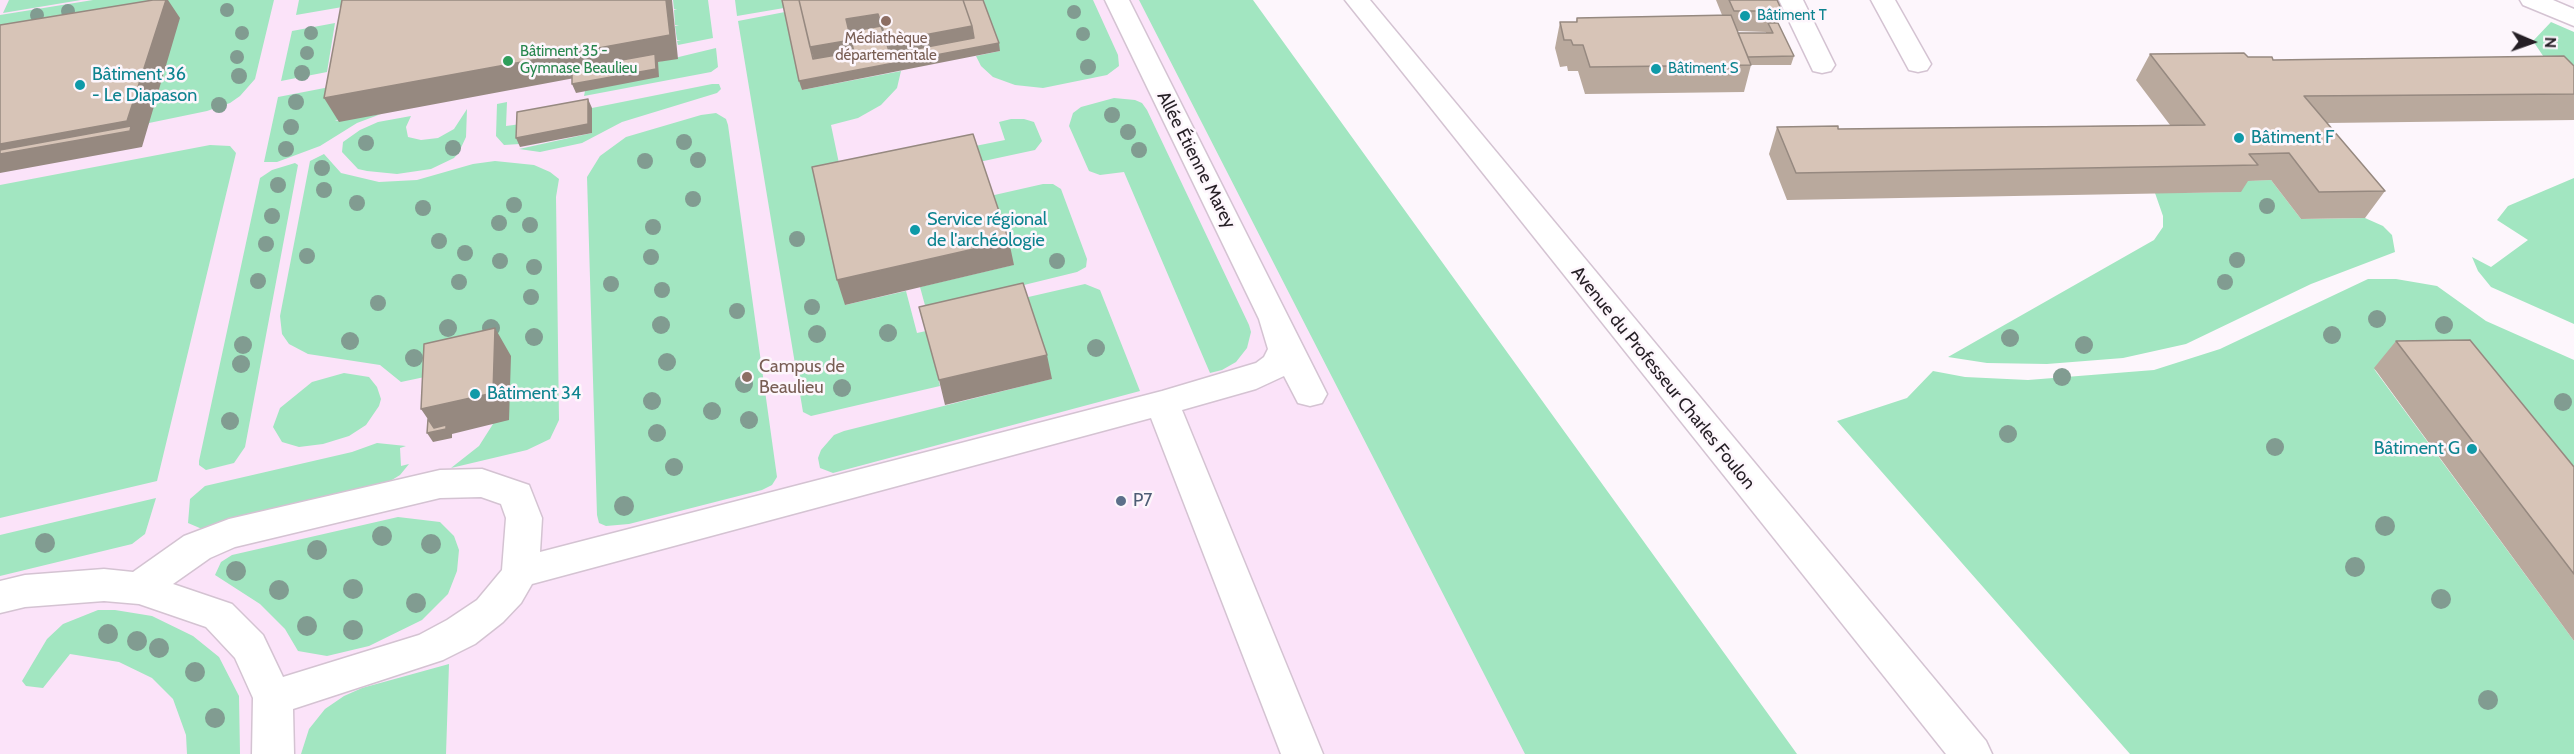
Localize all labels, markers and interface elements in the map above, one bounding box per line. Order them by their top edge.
place label: Bâtiment T [1757,7,1827,25]
marker: Bâtiment T [1738,9,1752,23]
north arrow [2502,12,2562,72]
marker: Médiathèque départementale [879,14,893,28]
place label: Médiathèque départementale [835,30,937,65]
text: N [2541,37,2560,49]
place label: Bâtiment 35 - Gymnase Beaulieu [520,43,637,78]
marker: Bâtiment 35 - Gymnase Beaulieu [501,54,515,68]
place label: Bâtiment S [1668,60,1739,78]
marker: Bâtiment S [1649,62,1663,76]
place label: Bâtiment 36 - Le Diapason [92,64,197,106]
marker: Bâtiment 36 - Le Diapason [73,78,87,92]
street label: Allée Étienne Marey [1152,88,1240,232]
place label: Bâtiment F [2251,127,2335,149]
marker: Bâtiment F [2232,131,2246,145]
place label: Service régional de l'archéologie [927,209,1047,252]
marker: Service régional de l'archéologie [908,223,922,237]
street label: Avenue du Professeur Charles Foulon [1566,262,1760,494]
place label: Campus de Beaulieu [759,356,845,398]
marker: Campus de Beaulieu [740,370,754,384]
place label: Bâtiment 34 [487,383,581,405]
marker: Bâtiment 34 [468,387,482,401]
place label: Bâtiment G [2374,438,2460,460]
marker: Bâtiment G [2465,442,2479,456]
place label: P7 [1133,490,1152,512]
marker: P7 [1114,494,1128,508]

